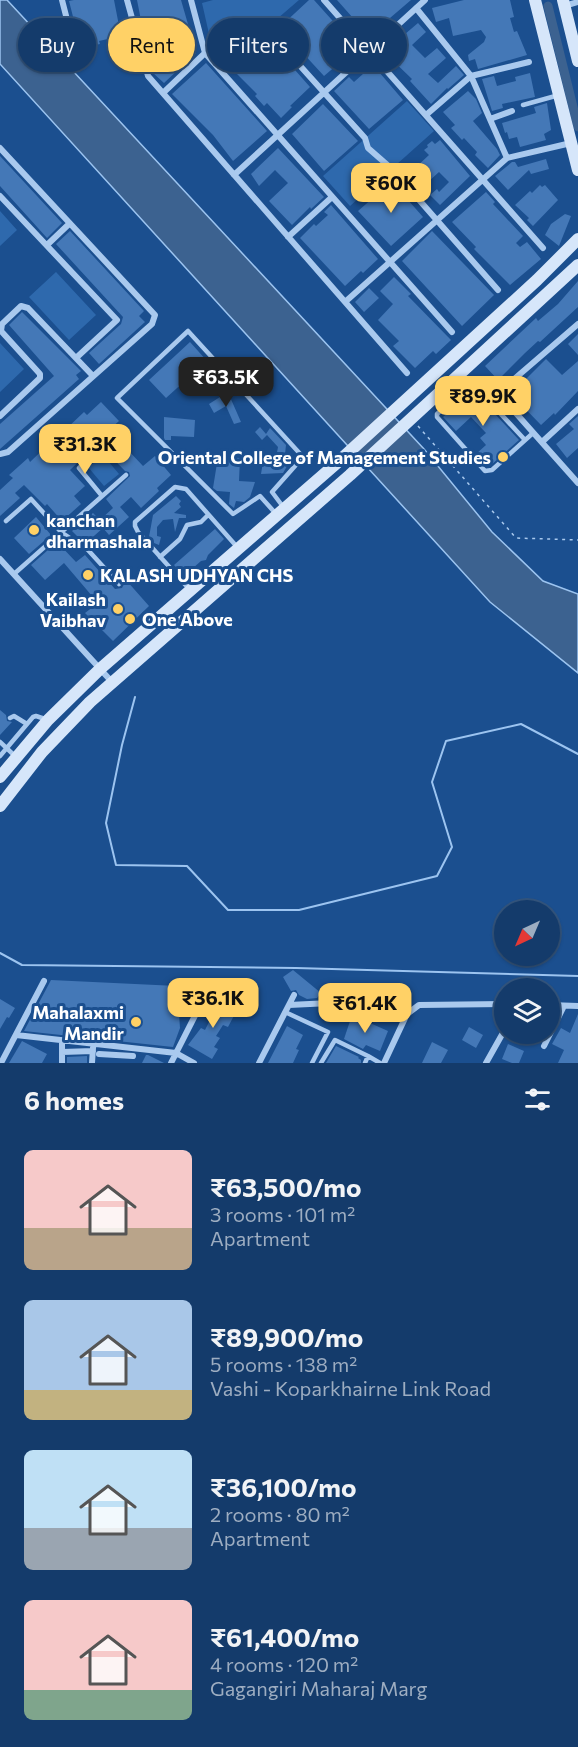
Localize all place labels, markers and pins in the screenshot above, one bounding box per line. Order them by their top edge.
pin: ₹60K [355,163,427,214]
pin: ₹63.5K [177,357,275,408]
pin: ₹89.9K [434,376,532,427]
pin: ₹31.3K [36,424,134,475]
place label: Oriental College of Management Studies [158,446,491,468]
marker: Oriental College of Management Studies [496,450,510,464]
place label: kanchan dharmashala [46,509,152,552]
marker: kanchan dharmashala [27,523,41,537]
place label: KALASH UDHYAN CHS [100,564,294,586]
marker: KALASH UDHYAN CHS [81,568,95,582]
place label: Kailash Vaibhav [40,588,106,631]
marker: Kailash Vaibhav [111,602,125,616]
place label: One Above [142,608,233,630]
marker: One Above [123,612,137,626]
pin: ₹36.1K [164,978,262,1029]
pin: ₹61.4K [316,983,414,1034]
place label: Mahalaxmi Mandir [32,1001,125,1044]
marker: Mahalaxmi Mandir [129,1015,143,1029]

